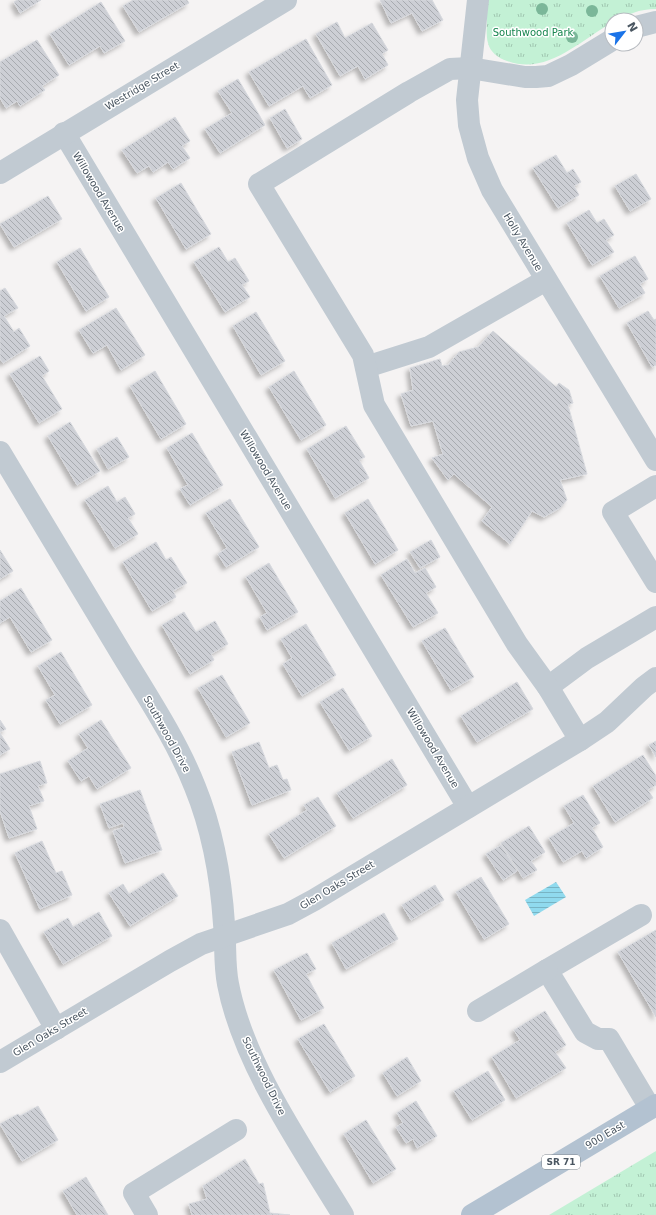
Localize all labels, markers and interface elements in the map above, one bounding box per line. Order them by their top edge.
north arrow [604,12,644,52]
text: N [624,20,640,34]
park label: Southwood Park [493,27,574,38]
street label: Westridge Street [103,60,181,112]
street label: Willowood Avenue [71,150,127,234]
street label: Holly Avenue [501,211,545,273]
street label: Willowood Avenue [238,428,294,512]
street label: Southwood Drive [141,694,193,774]
street label: Willowood Avenue [405,706,461,790]
street label: Glen Oaks Street [298,858,376,912]
street label: Glen Oaks Street [11,1005,89,1059]
street label: Southwood Drive [240,1035,288,1117]
street label: 900 East [583,1119,627,1151]
road number: SR 71 [542,1155,580,1169]

